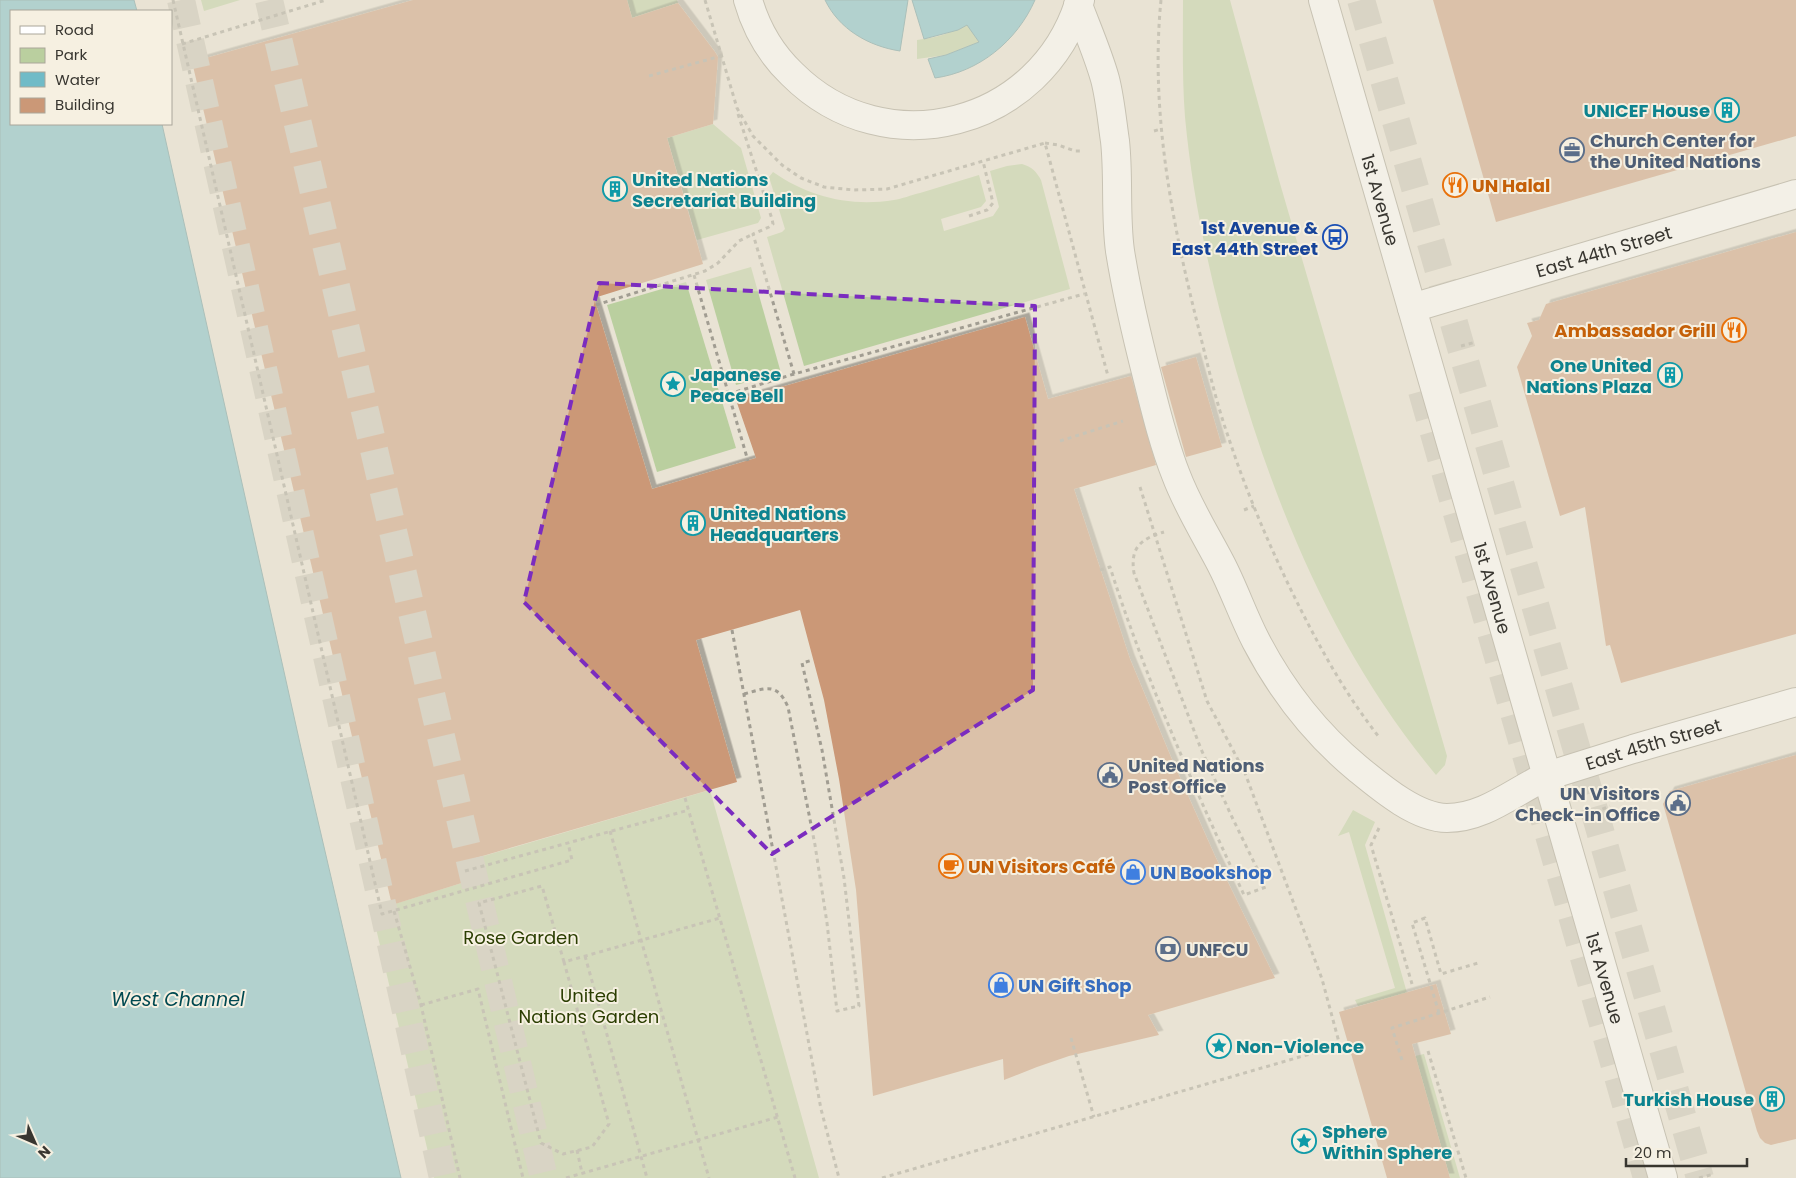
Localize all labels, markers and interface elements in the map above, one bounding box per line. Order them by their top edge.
legend [10,10,172,125]
text: Road [55,19,94,40]
text: Park [55,44,87,65]
text: Water [55,69,101,90]
text: Building [55,94,115,115]
building icon: UNICEF House [1714,97,1740,123]
place label: UNICEF House [1583,98,1710,123]
place label: Church Center for the United Nations [1590,128,1761,174]
office icon: Church Center for the United Nations [1559,137,1585,163]
street label: 1st Avenue [1356,151,1406,249]
place label: United Nations Secretariat Building [632,167,816,213]
restaurant icon: UN Halal [1442,172,1468,198]
place label: UN Halal [1472,173,1550,198]
building icon: United Nations Secretariat Building [602,176,628,202]
place label: 1st Avenue & East 44th Street [1172,215,1319,261]
street label: East 44th Street [1533,219,1675,283]
bus stop icon: 1st Avenue & East 44th Street [1322,224,1348,250]
restaurant icon: Ambassador Grill [1721,317,1747,343]
place label: Ambassador Grill [1554,318,1716,343]
place label: One United Nations Plaza [1526,353,1652,399]
place label: Japanese Peace Bell [690,362,784,408]
building icon: One United Nations Plaza [1657,362,1683,388]
place icon: Japanese Peace Bell [660,371,686,397]
place label: United Nations Headquarters [710,501,847,547]
building icon: United Nations Headquarters [680,510,706,536]
street label: 1st Avenue [1468,539,1518,637]
street label: East 45th Street [1582,712,1724,776]
place label: United Nations Post Office [1128,753,1265,799]
public building icon: United Nations Post Office [1097,762,1123,788]
place label: UN Visitors Check-in Office [1515,781,1660,827]
public building icon: UN Visitors Check-in Office [1665,790,1691,816]
cafe icon: UN Visitors Café [938,853,964,879]
place label: UN Visitors Café [968,854,1116,879]
shop icon: UN Bookshop [1120,859,1146,885]
place label: UN Bookshop [1150,860,1272,885]
park label: Rose Garden [463,925,579,950]
street label: 1st Avenue [1580,929,1630,1027]
bank icon: UNFCU [1155,936,1181,962]
place label: UNFCU [1186,937,1248,962]
shop icon: UN Gift Shop [988,972,1014,998]
place label: UN Gift Shop [1018,973,1132,998]
park label: United Nations Garden [519,983,659,1029]
water label: West Channel [111,986,245,1013]
place icon: Non-Violence [1206,1033,1232,1059]
place label: Non-Violence [1236,1034,1364,1059]
building icon: Turkish House [1759,1086,1785,1112]
place label: Turkish House [1623,1087,1754,1112]
north arrow [10,1118,60,1168]
place label: Sphere Within Sphere [1322,1119,1452,1165]
place icon: Sphere Within Sphere [1291,1128,1317,1154]
scale bar [1626,1136,1747,1168]
text: N [33,1141,55,1163]
text: 20 m [1634,1142,1672,1163]

